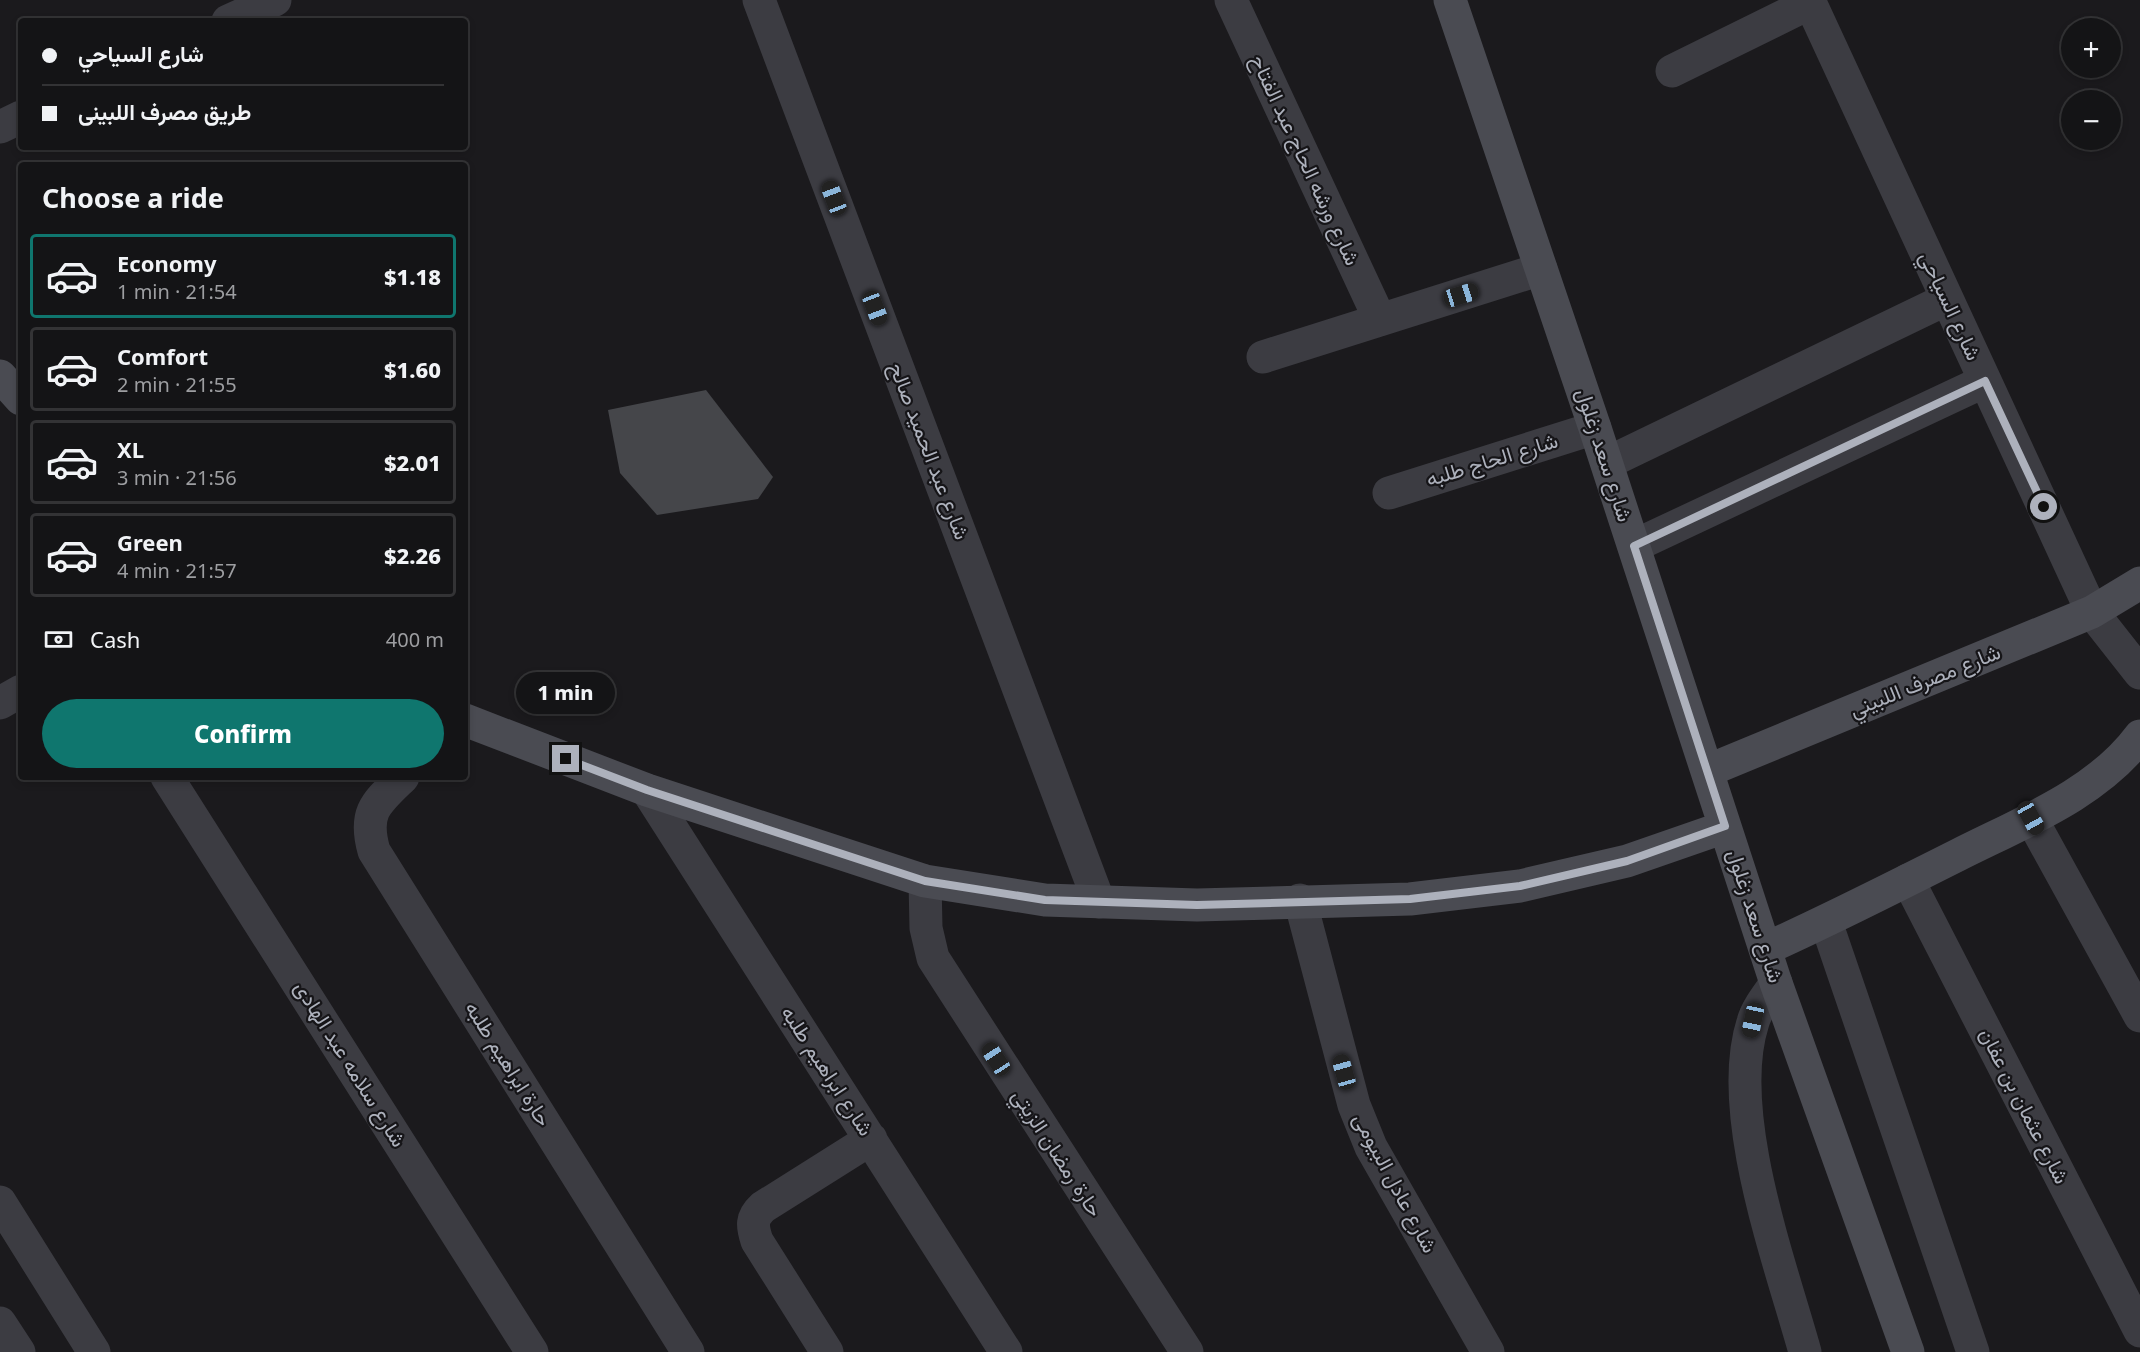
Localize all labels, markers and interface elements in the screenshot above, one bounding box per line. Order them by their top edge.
map controls [2061,18,2121,150]
button: + [2061,18,2121,78]
text: شارع السياحي [78,38,204,68]
street label: شارع ورشه الحاج عبد الفتاح [1244,50,1367,270]
button: − [2061,90,2121,150]
text: طريق مصرف اللبينى [78,96,251,126]
car [819,178,849,218]
text: Choose a ride [42,179,224,216]
street label: شارع السياحي [1910,247,1988,366]
text: Economy [117,248,216,278]
icon: car [45,249,99,303]
text: $1.18 [384,261,441,291]
text: 1 min · 21:54 [117,278,237,305]
car [1441,281,1481,309]
car [860,288,890,328]
text: Comfort [117,341,208,371]
icon: car [45,342,99,396]
text: $1.60 [384,354,441,384]
street label: شارع عبد الحميد صالح [882,358,977,544]
text: 2 min · 21:55 [117,371,237,398]
street label: شارع سعد زغلول [1569,384,1640,525]
street label: شارع الحاج طلبه [1422,426,1561,493]
text: XL [117,434,144,464]
icon: car [45,435,99,489]
text: $2.01 [384,447,441,477]
text: 3 min · 21:56 [117,464,237,491]
route start [2030,493,2057,520]
text: Green [117,527,183,557]
icon: car [45,528,99,582]
text: $2.26 [384,540,441,570]
text: 4 min · 21:57 [117,557,237,584]
icon: cash [42,623,75,656]
text: Cash [90,624,140,654]
text: 400 m [386,626,444,653]
street label: شارع مصرف اللبيني [1845,637,2006,727]
callout: 1 min [516,672,616,714]
text: 1 min [538,679,593,706]
button: Confirm [42,699,444,768]
route end [552,745,579,772]
car [2014,798,2048,838]
street label: شارع سعد زغلول [1720,845,1791,986]
street label: شارع سلامه عبد الهادى [288,975,413,1152]
street label: حارة ابراهيم طلبه [458,996,558,1132]
street label: شارع ابراهيم طلبه [774,1000,880,1141]
car [1740,1001,1766,1039]
street label: شارع عثمان بن عفان [1973,1023,2076,1189]
car [979,1039,1013,1079]
car [1330,1052,1358,1092]
street label: حارة رمضان الزيتي [1003,1083,1110,1224]
street label: شارع عادل البيومى [1346,1108,1445,1258]

